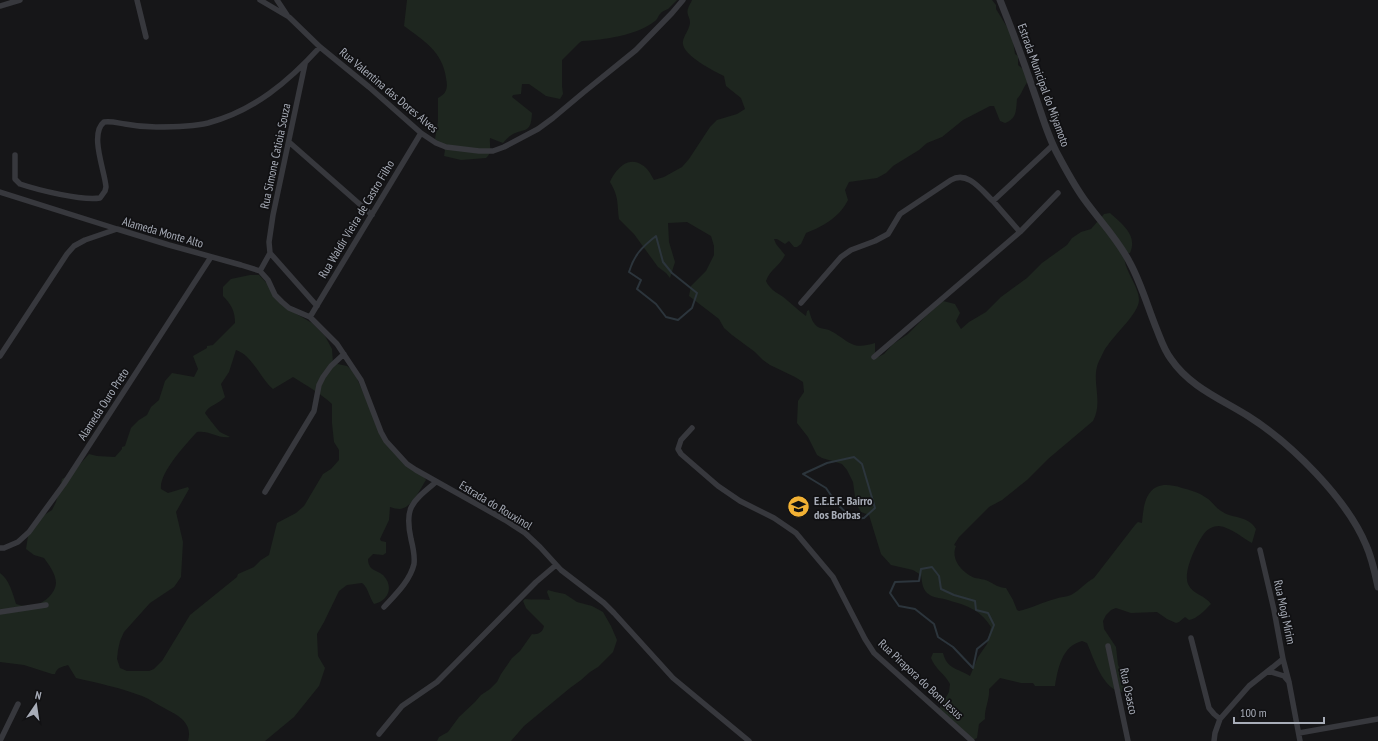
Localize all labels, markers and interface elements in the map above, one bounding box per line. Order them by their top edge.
street label: Estrada Municipal do Miyamoto [1015,21,1073,149]
street label: Rua Valentina das Dores Alves [337,44,441,136]
street label: Rua Simone Catioia Souza [256,102,294,210]
street label: Rua Waldir Vieira de Castro Filho [315,157,397,281]
street label: Alameda Monte Alto [121,213,205,251]
street label: Alameda Ouro Preto [74,365,132,443]
street label: Estrada do Rouxinol [457,477,535,533]
place label: E.E.E.F. Bairro dos Borbas [814,493,873,522]
school or university icon: E.E.E.F. Bairro dos Borbas [786,494,812,520]
street label: Rua Mogi Mirim [1271,578,1299,646]
street label: Rua Pirapora do Bom Jesus [875,636,967,722]
street label: Rua Osasco [1117,666,1141,716]
north arrow [16,685,56,725]
text: N [34,688,43,703]
scale bar [1234,699,1324,725]
text: 100 m [1240,705,1267,720]

